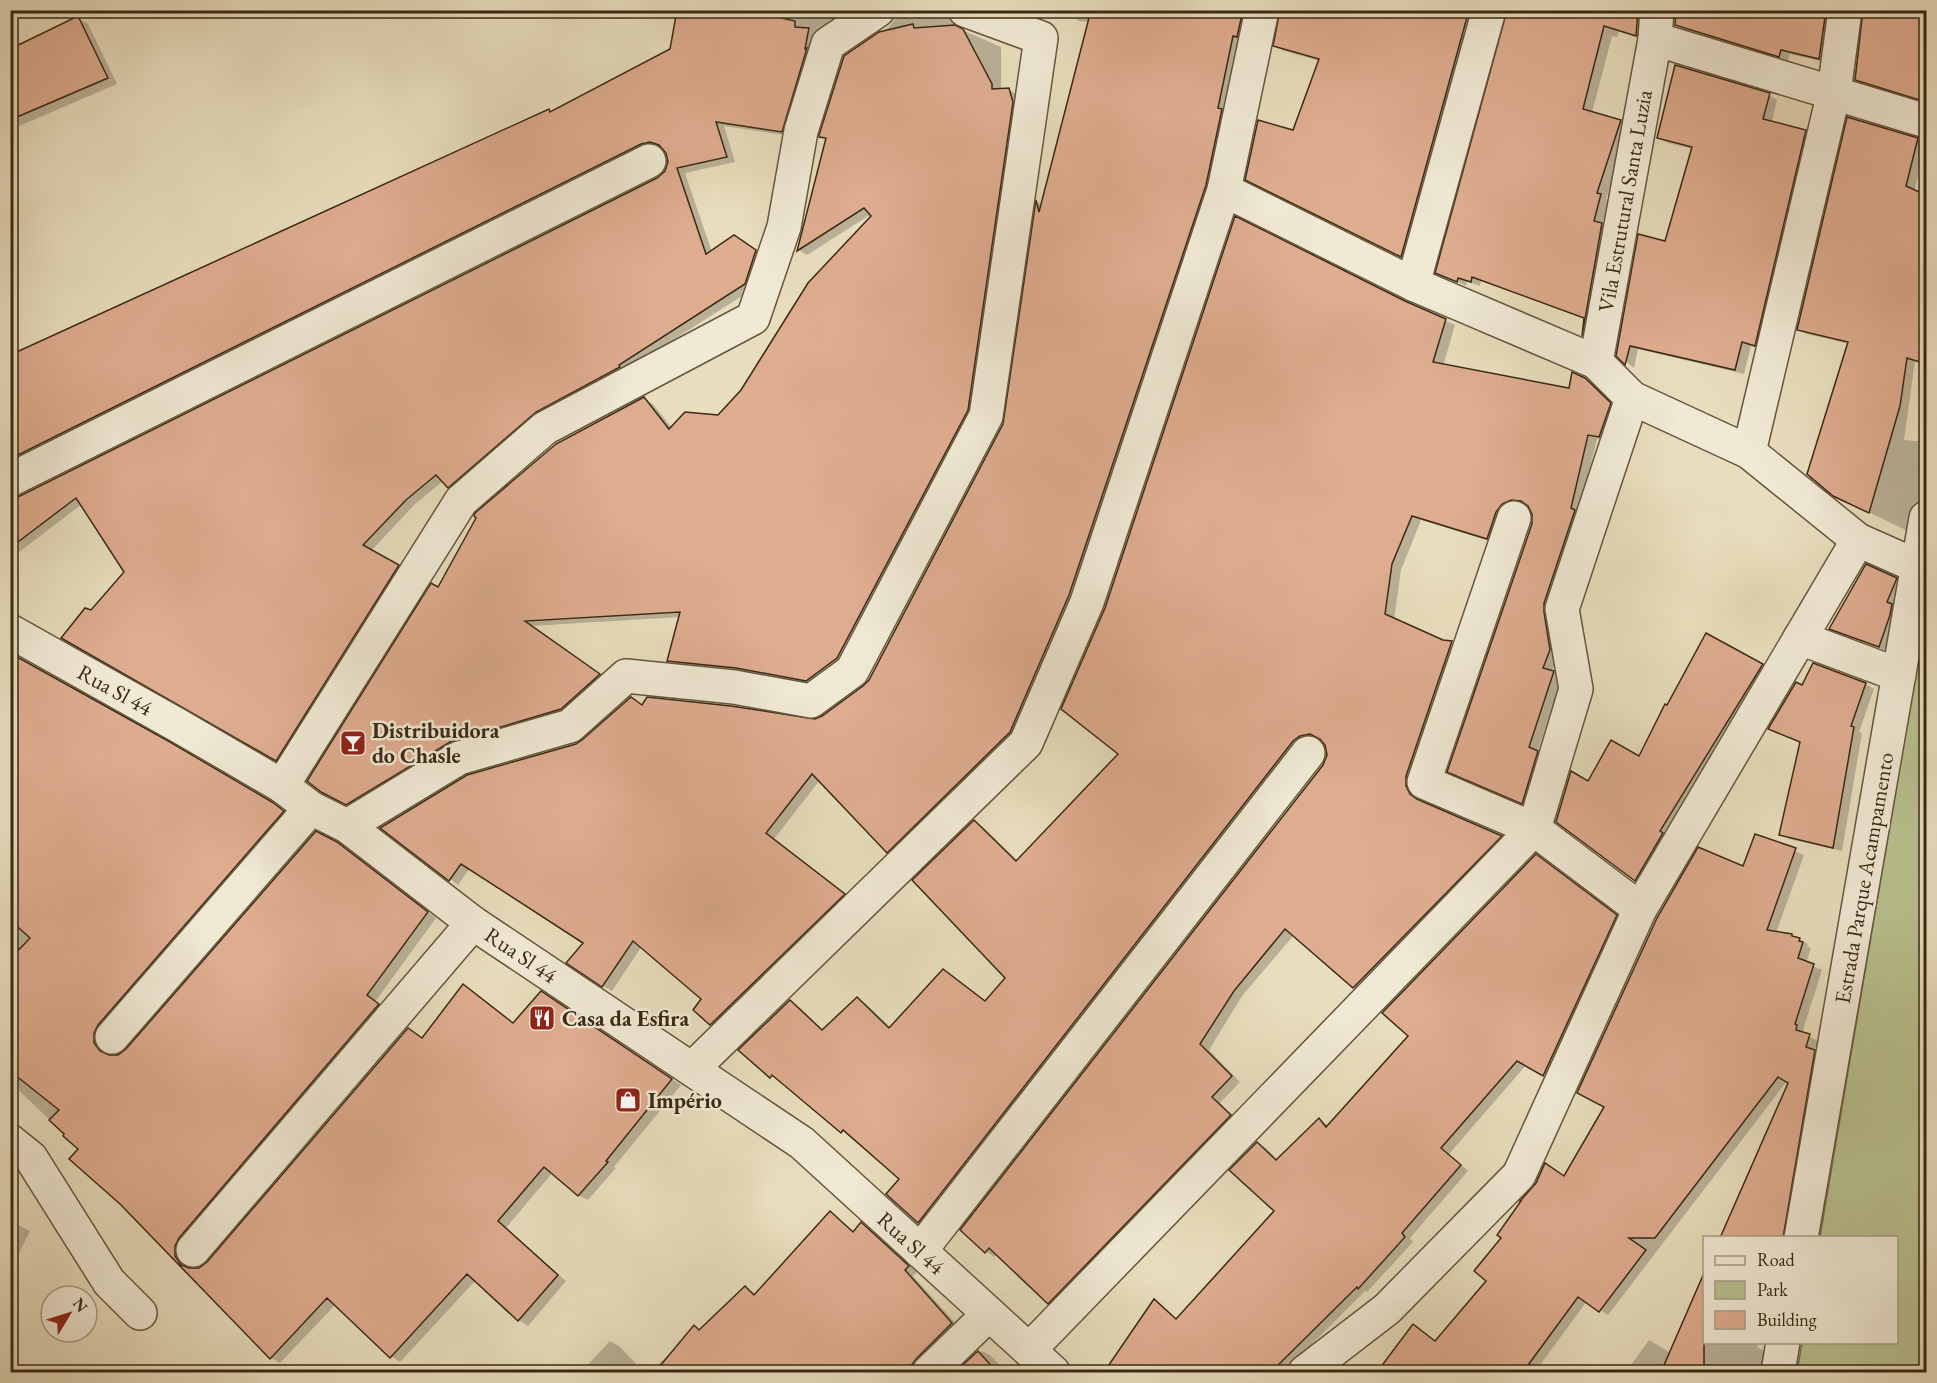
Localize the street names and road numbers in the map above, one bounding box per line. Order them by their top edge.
street label: Vila Estrutural Santa Luzia [1591,87,1659,315]
street label: Rua Sl 44 [72,658,158,723]
street label: Estrada Parque Acampamento [1828,750,1900,1006]
street label: Rua Sl 44 [479,920,563,990]
street label: Rua Sl 44 [871,1205,951,1281]

